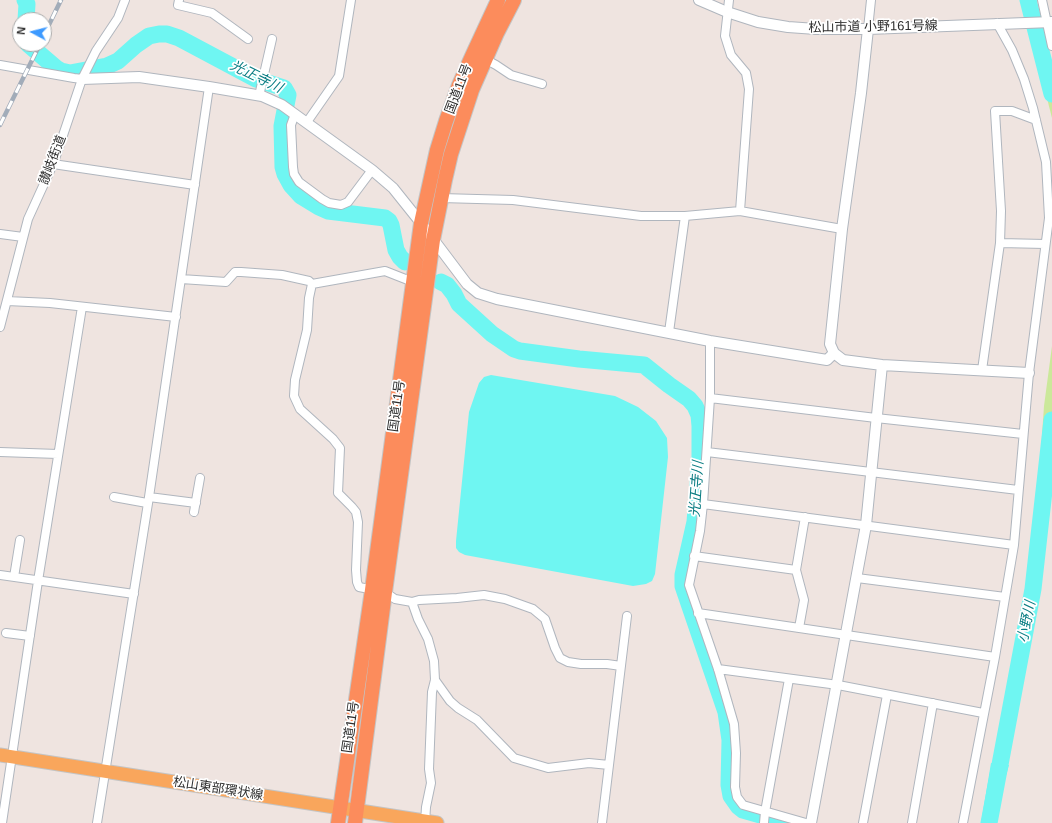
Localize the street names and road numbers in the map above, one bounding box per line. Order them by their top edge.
street label: 松山市道 小野161号線 [808,18,938,36]
street label: 国道11号 [442,62,476,116]
street label: 讃岐街道 [36,133,70,187]
street label: 国道11号 [386,379,408,433]
street label: 国道11号 [340,700,362,754]
street label: 松山東部環状線 [172,774,264,804]

